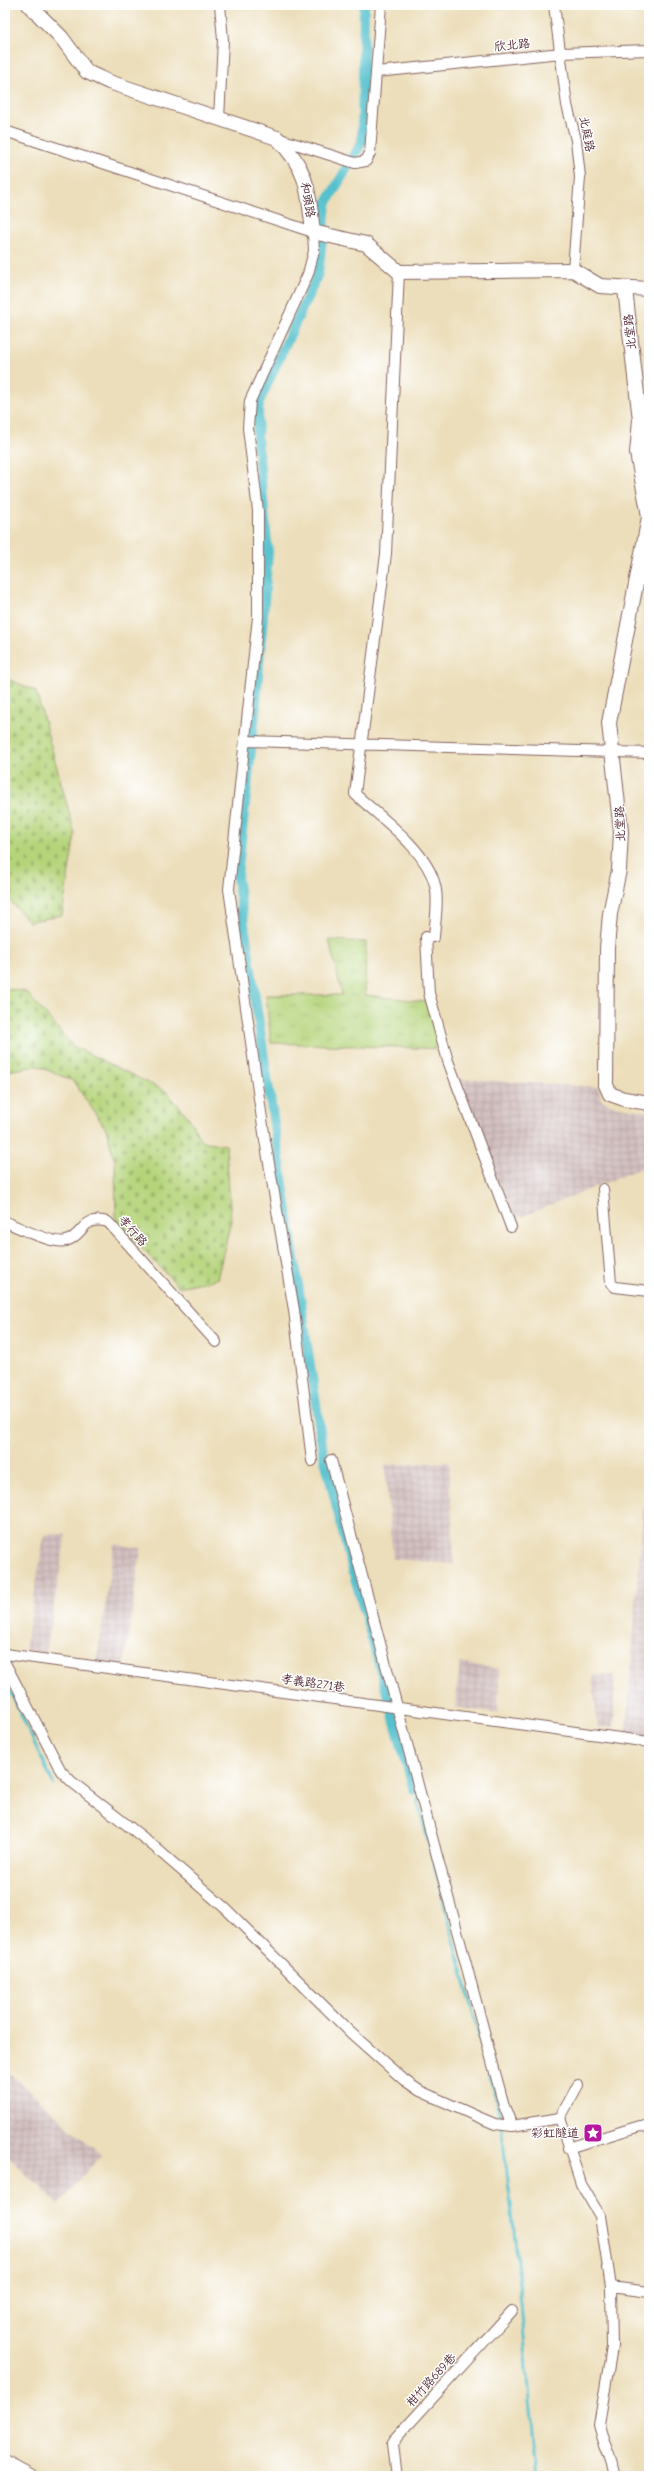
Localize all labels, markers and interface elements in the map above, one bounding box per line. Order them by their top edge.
street label: 欣北路 [493,36,531,54]
street label: 北庭路 [577,115,597,153]
street label: 和頭路 [298,181,318,219]
street label: 北堂路 [621,313,639,351]
street label: 北堂路 [612,806,628,842]
street label: 孝行路 [116,1213,150,1249]
street label: 孝義路271巷 [280,1672,346,1694]
place icon: 彩虹隧道 [582,2122,604,2144]
place label: 彩虹隧道 [531,2126,579,2140]
street label: 柑竹路689巷 [403,2350,459,2410]

